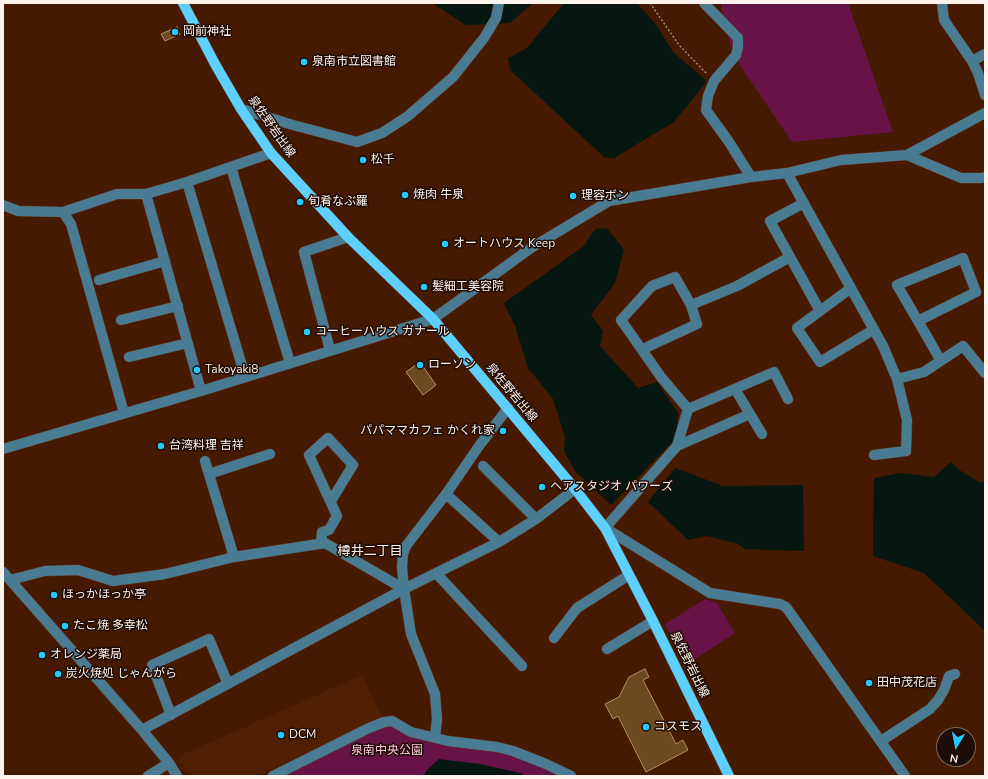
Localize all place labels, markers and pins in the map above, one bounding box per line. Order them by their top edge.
place label: 岡前神社 [183,25,231,39]
marker: 岡前神社 [170,27,180,37]
place label: 泉南市立図書館 [312,55,396,69]
marker: 泉南市立図書館 [299,57,309,67]
place label: 松千 [371,153,395,167]
marker: 松千 [358,155,368,165]
place label: 焼肉 牛泉 [413,188,464,202]
place label: 理容ボン [581,189,629,203]
marker: 焼肉 牛泉 [400,190,410,200]
marker: 理容ボン [568,191,578,201]
place label: 旬肴なぶ羅 [308,195,368,209]
marker: 旬肴なぶ羅 [295,197,305,207]
place label: オートハウス Keep [453,237,555,251]
marker: オートハウス Keep [440,239,450,249]
place label: 髪細工美容院 [432,280,504,294]
marker: 髪細工美容院 [419,282,429,292]
place label: コーヒーハウス ガナール [315,325,450,339]
marker: コーヒーハウス ガナール [302,327,312,337]
place label: ローソン [428,358,476,372]
marker: ローソン [415,360,425,370]
place label: Takoyaki8 [205,363,258,377]
marker: Takoyaki8 [192,365,202,375]
place label: パパママカフェ かくれ家 [360,424,495,438]
marker: パパママカフェ かくれ家 [498,426,508,436]
place label: 台湾料理 吉祥 [169,439,244,453]
marker: 台湾料理 吉祥 [156,441,166,451]
place label: ヘアスタジオ パワーズ [550,480,673,494]
marker: ヘアスタジオ パワーズ [537,482,547,492]
place label: ほっかほっか亭 [62,588,146,602]
marker: ほっかほっか亭 [49,590,59,600]
place label: たこ焼 多幸松 [73,619,148,633]
marker: たこ焼 多幸松 [60,621,70,631]
place label: オレンジ薬局 [50,648,122,662]
marker: オレンジ薬局 [37,650,47,660]
place label: 炭火焼処 じゃんがら [66,667,177,681]
marker: 炭火焼処 じゃんがら [53,669,63,679]
place label: 田中茂花店 [877,676,937,690]
marker: 田中茂花店 [864,678,874,688]
place label: コスモス [654,720,702,734]
marker: コスモス [641,722,651,732]
place label: DCM [289,728,316,742]
marker: DCM [276,730,286,740]

